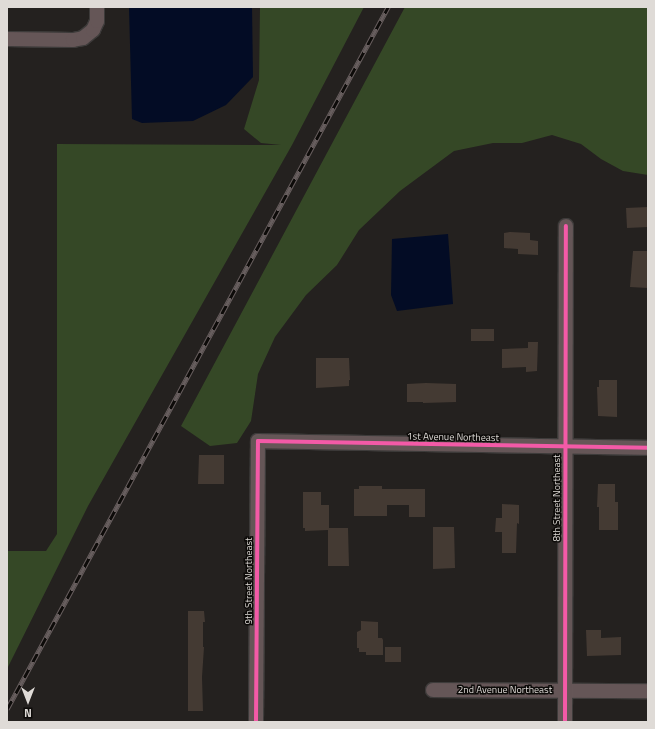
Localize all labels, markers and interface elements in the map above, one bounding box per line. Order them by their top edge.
street label: 1st Avenue Northeast [407,430,499,444]
street label: 8th Street Northeast [551,454,563,542]
street label: 9th Street Northeast [243,537,255,625]
north arrow [8,681,48,721]
street label: 2nd Avenue Northeast [458,684,552,696]
text: N [24,705,32,721]

